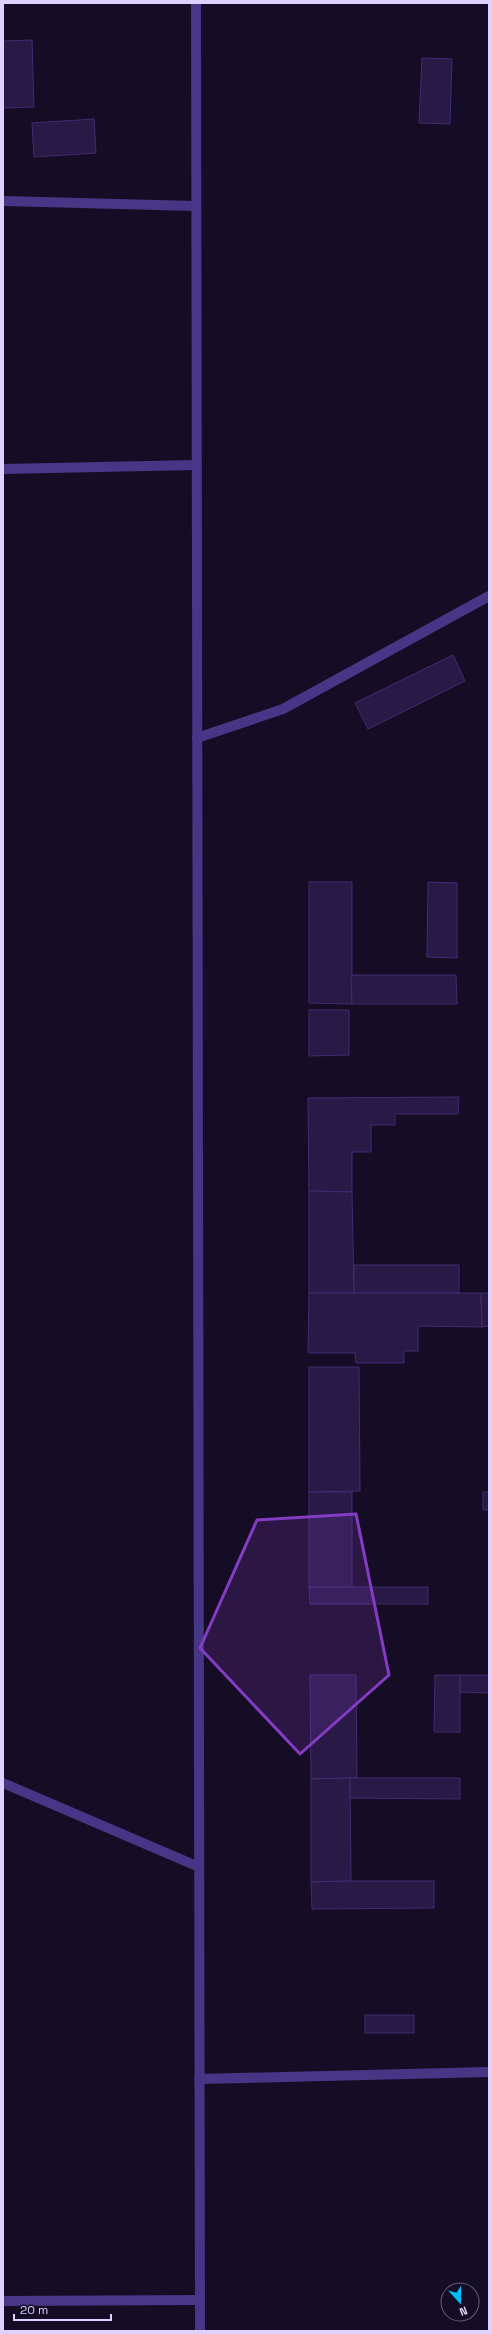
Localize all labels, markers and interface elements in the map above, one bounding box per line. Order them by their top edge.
north arrow [440,2282,480,2322]
scale bar [14,2296,111,2322]
text: 20 m [20,2302,48,2318]
text: N [458,2303,470,2319]

